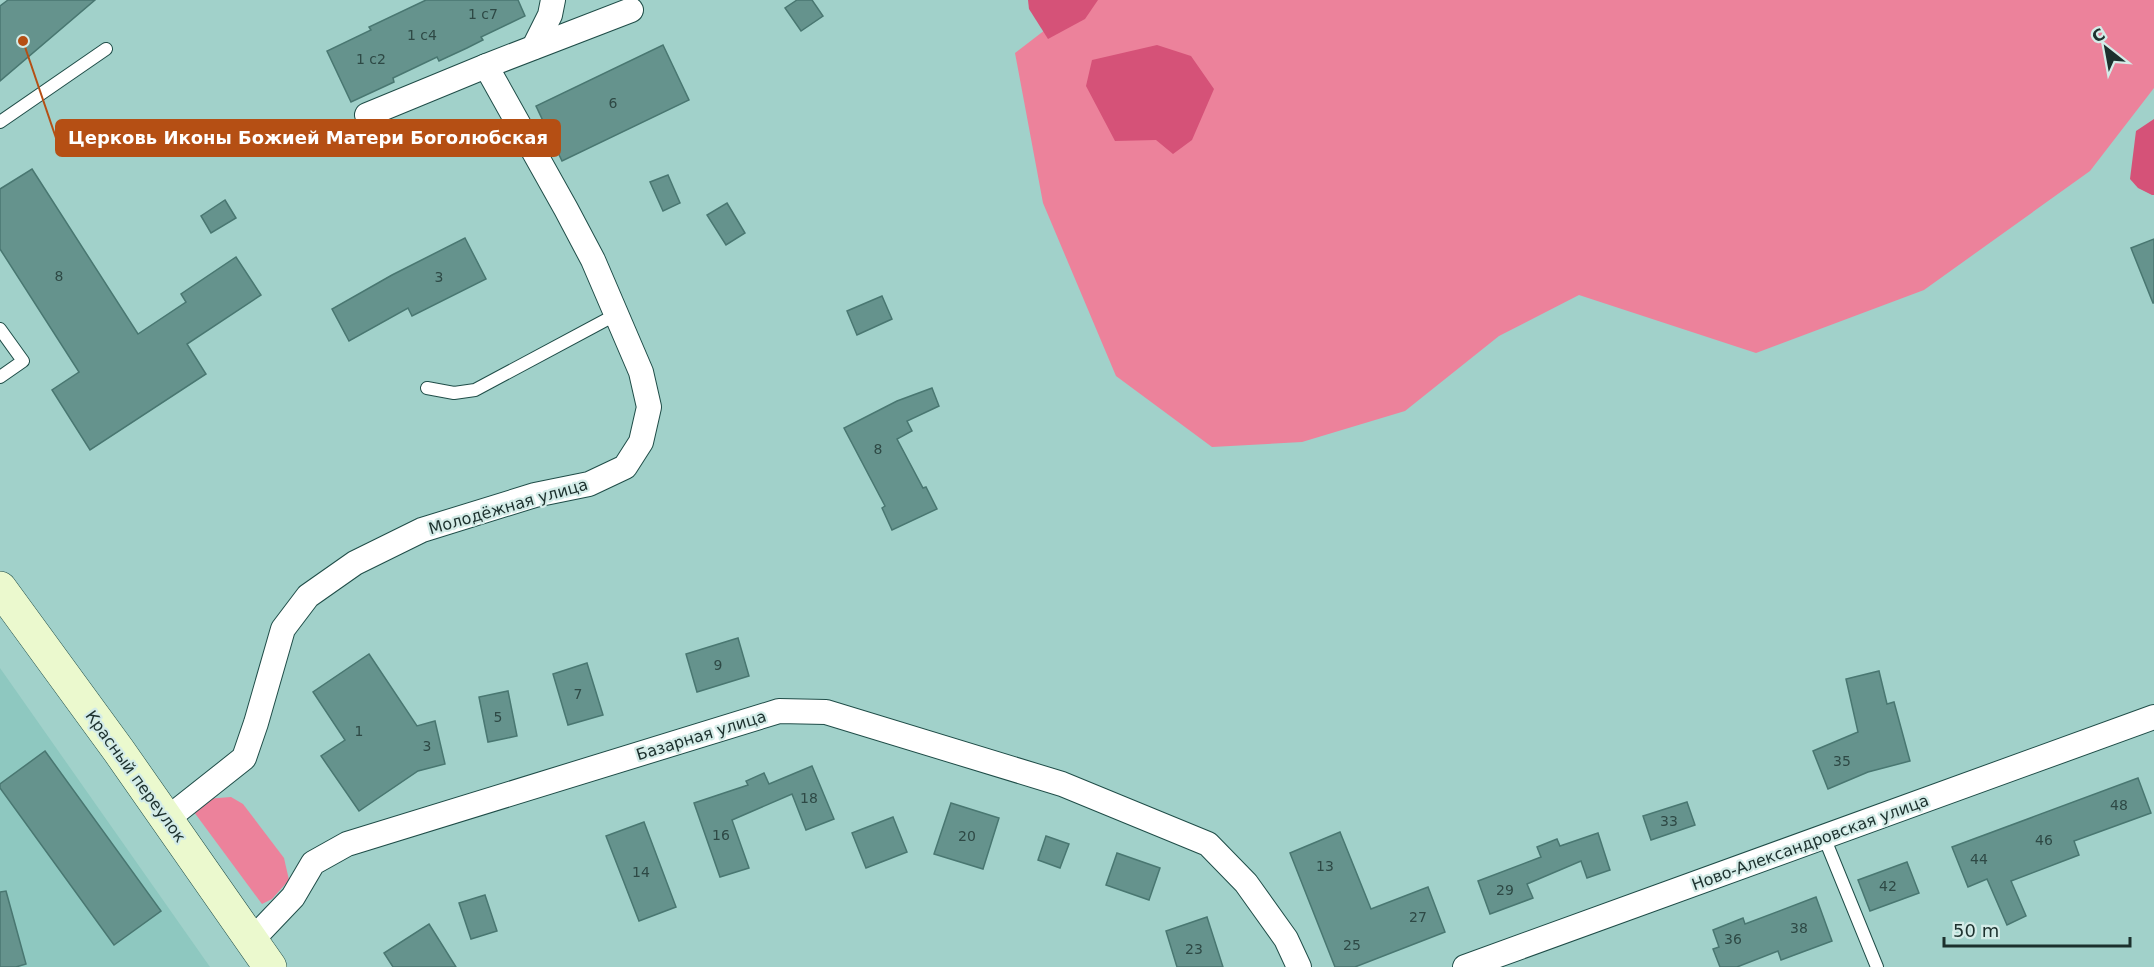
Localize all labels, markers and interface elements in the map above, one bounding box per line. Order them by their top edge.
house number: 1 с7 [468,6,498,22]
north arrow [2076,18,2136,78]
text: С [2089,24,2108,47]
house number: 1 с4 [407,27,437,43]
house number: 1 с2 [356,51,386,67]
house number: 6 [609,95,618,111]
callout: Церковь Иконы Божией Матери Боголюбская [56,120,560,156]
text: Церковь Иконы Божией Матери Боголюбская [68,127,548,148]
house number: 8 [55,268,63,284]
house number: 3 [435,269,443,285]
house number: 8 [874,441,882,457]
street label: Молодёжная улица [426,475,590,538]
house number: 9 [714,657,722,673]
house number: 7 [574,686,582,702]
street label: Красный переулок [81,707,190,846]
street label: Базарная улица [634,707,768,764]
house number: 5 [494,709,502,725]
house number: 1 [355,723,363,739]
house number: 3 [423,738,431,754]
house number: 35 [1833,753,1851,769]
house number: 18 [800,790,818,806]
street label: Ново-Александровская улица [1689,791,1931,894]
house number: 48 [2110,797,2128,813]
house number: 33 [1660,813,1678,829]
house number: 16 [712,827,730,843]
house number: 20 [958,828,976,844]
house number: 46 [2035,832,2053,848]
house number: 44 [1970,851,1988,867]
house number: 13 [1316,858,1334,874]
house number: 14 [632,864,650,880]
house number: 42 [1879,878,1897,894]
house number: 29 [1496,882,1514,898]
house number: 27 [1409,909,1427,925]
scale bar [1944,910,2130,948]
house number: 38 [1790,920,1808,936]
text: 50 m [1953,920,1999,941]
house number: 36 [1724,931,1742,947]
house number: 25 [1343,937,1361,953]
house number: 23 [1185,941,1203,957]

